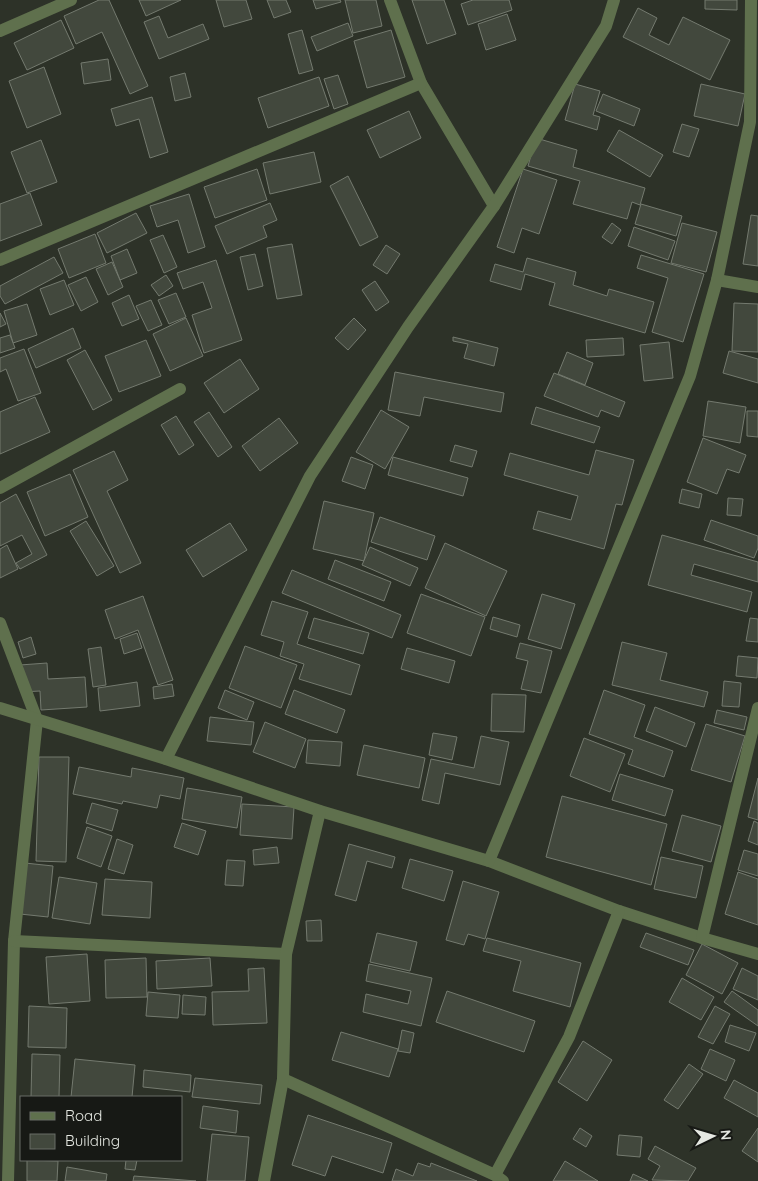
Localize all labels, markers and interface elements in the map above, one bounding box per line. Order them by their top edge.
legend [20,1096,182,1161]
text: Road [65,1106,102,1125]
north arrow [688,1111,738,1161]
text: N [717,1129,735,1141]
text: Building [65,1131,120,1150]

